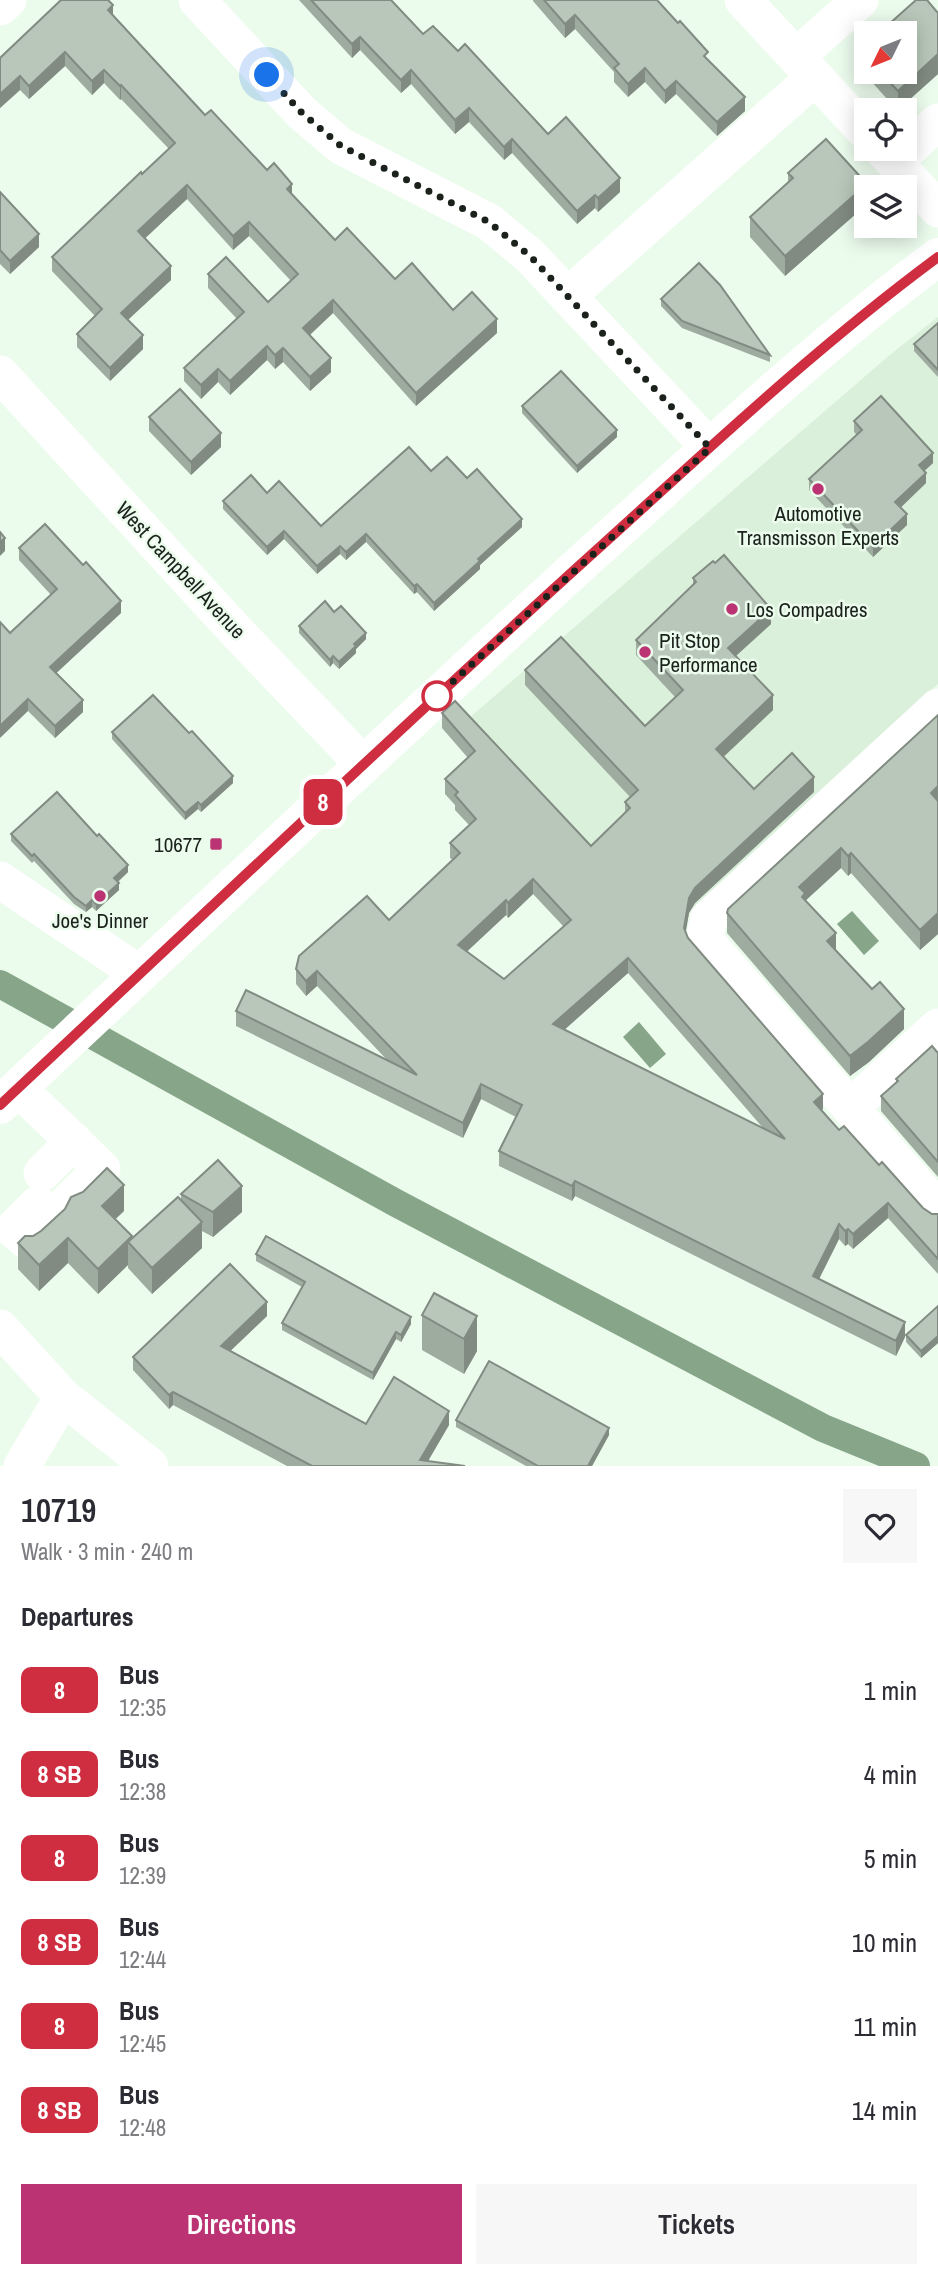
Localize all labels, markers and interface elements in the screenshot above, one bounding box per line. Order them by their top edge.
north arrow [854,21,917,84]
map controls [854,21,917,238]
your location [249,57,284,92]
button: locate [854,98,917,161]
button: layers [854,175,917,238]
marker: Automotive Transmisson Experts [810,481,826,497]
street label: West Campbell Avenue [110,495,252,645]
place label: Automotive Transmisson Experts [737,499,899,552]
place label: Los Compadres [746,595,868,624]
marker: Los Compadres [724,601,740,617]
place label: Pit Stop Performance [659,626,758,679]
marker: Pit Stop Performance [637,644,653,660]
unlabelled marker [422,681,452,711]
line badge: 8 [300,779,346,825]
text: 8 [318,786,328,818]
place label: 10677 [154,830,202,859]
marker: 10677 [208,836,224,852]
marker: Joe's Dinner [92,888,108,904]
place label: Joe's Dinner [52,906,148,935]
text: 10719 [21,1488,96,1532]
button: heart [843,1489,917,1563]
text: Walk · 3 min · 240 m [21,1536,193,1567]
text: Departures [21,1599,134,1634]
text: Bus [119,1657,159,1692]
text: 1 min [864,1673,917,1708]
text: 8 [54,1674,65,1706]
text: 12:35 [119,1692,166,1723]
text: Bus [119,1741,159,1776]
text: 4 min [864,1757,917,1792]
text: 8 SB [38,1758,81,1790]
text: 12:38 [119,1776,166,1807]
text: Bus [119,1825,159,1860]
text: 5 min [864,1841,917,1876]
text: 8 [54,1842,65,1874]
text: 12:39 [119,1860,166,1891]
text: Bus [119,1909,159,1944]
text: 10 min [852,1925,917,1960]
text: 8 SB [38,1926,81,1958]
text: 12:44 [119,1944,166,1975]
text: Bus [119,1993,159,2028]
text: 11 min [853,2009,917,2044]
text: 8 [54,2010,65,2042]
text: 12:45 [119,2028,166,2059]
text: Bus [119,2077,159,2112]
text: 14 min [852,2093,917,2128]
text: 8 SB [38,2094,81,2126]
text: 12:48 [119,2112,166,2143]
button: Directions [21,2184,462,2264]
button: Tickets [476,2184,917,2264]

